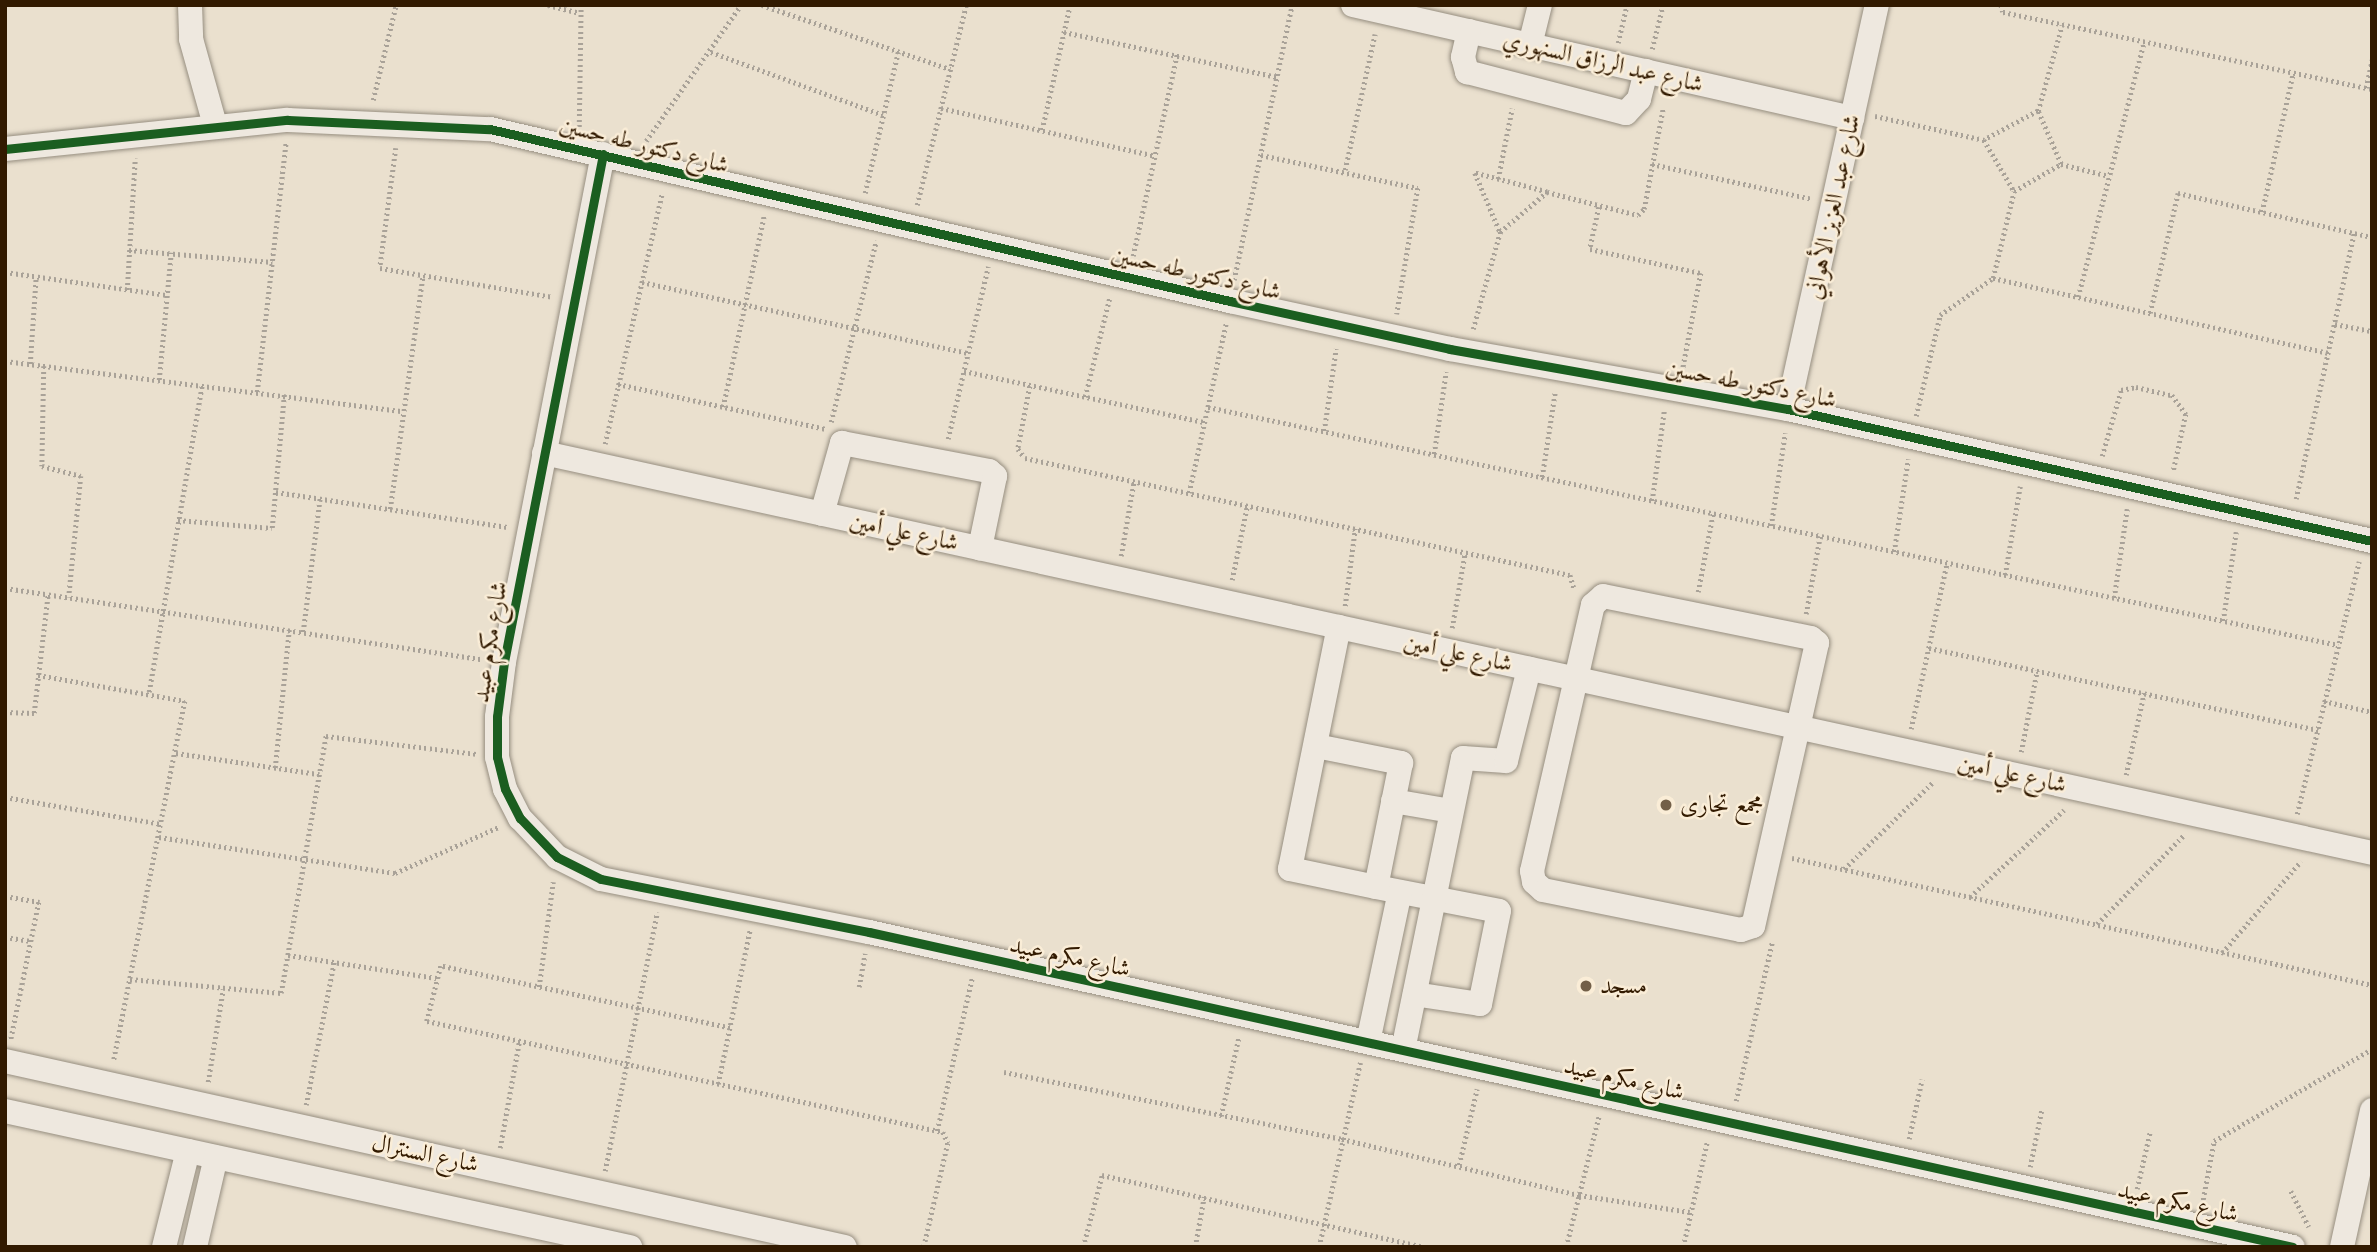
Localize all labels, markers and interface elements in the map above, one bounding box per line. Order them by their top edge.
street label: شارع عبد الرزاق السنهوري [1500,25,1706,99]
street label: شارع دكتور طه حسين [557,110,731,180]
street label: شارع عبد العزيز الأهواني [1799,112,1867,302]
street label: شارع دكتور طه حسين [1108,240,1284,306]
street label: شارع دكتور طه حسين [1663,353,1839,415]
street label: شارع علي أمين [847,506,961,558]
street label: شارع مكرم عبيد [466,579,514,705]
street label: شارع علي أمين [1401,627,1515,679]
street label: شارع علي أمين [1955,748,2069,800]
place label: مجمع تجارى [1680,791,1763,819]
marker: مجمع تجارى [1658,797,1674,813]
street label: شارع مكرم عبيد [1007,930,1133,984]
place label: مسجد [1600,972,1647,1000]
marker: مسجد [1578,978,1594,994]
street label: شارع مكرم عبيد [1561,1051,1687,1107]
street label: شارع السنترال [369,1129,481,1179]
street label: شارع مكرم عبيد [2115,1175,2241,1229]

